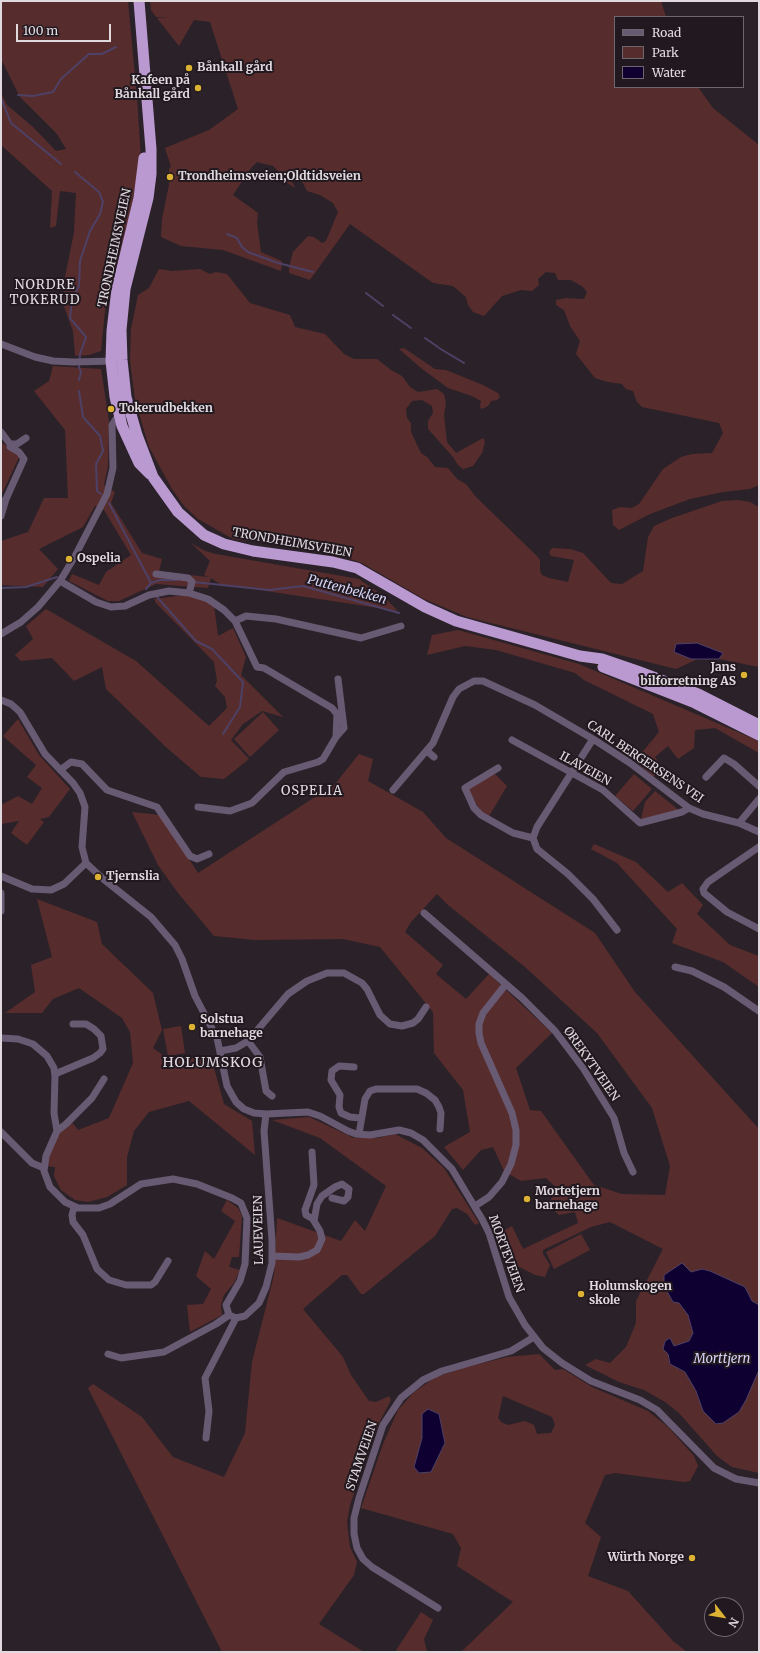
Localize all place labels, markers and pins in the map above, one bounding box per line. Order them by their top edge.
place label: Bånkall gård [197,61,273,75]
marker: Bånkall gård [184,63,194,73]
place label: Kafeen på Bånkall gård [114,74,190,102]
marker: Kafeen på Bånkall gård [193,83,203,93]
place label: Trondheimsveien;Oldtidsveien [178,170,361,184]
marker: Trondheimsveien;Oldtidsveien [165,172,175,182]
place label: Tokerudbekken [119,402,213,416]
marker: Tokerudbekken [106,404,116,414]
place label: Ospelia [77,552,121,566]
marker: Ospelia [64,554,74,564]
place label: Jans bilforretning AS [640,661,736,689]
marker: Jans bilforretning AS [739,670,749,680]
place label: Tjernslia [106,870,160,884]
marker: Tjernslia [93,872,103,882]
place label: Solstua barnehage [200,1013,263,1041]
marker: Solstua barnehage [187,1022,197,1032]
place label: Mortetjern barnehage [535,1185,600,1213]
marker: Mortetjern barnehage [522,1194,532,1204]
place label: Holumskogen skole [589,1280,672,1308]
marker: Holumskogen skole [576,1289,586,1299]
place label: Würth Norge [607,1551,684,1565]
marker: Würth Norge [687,1553,697,1563]

